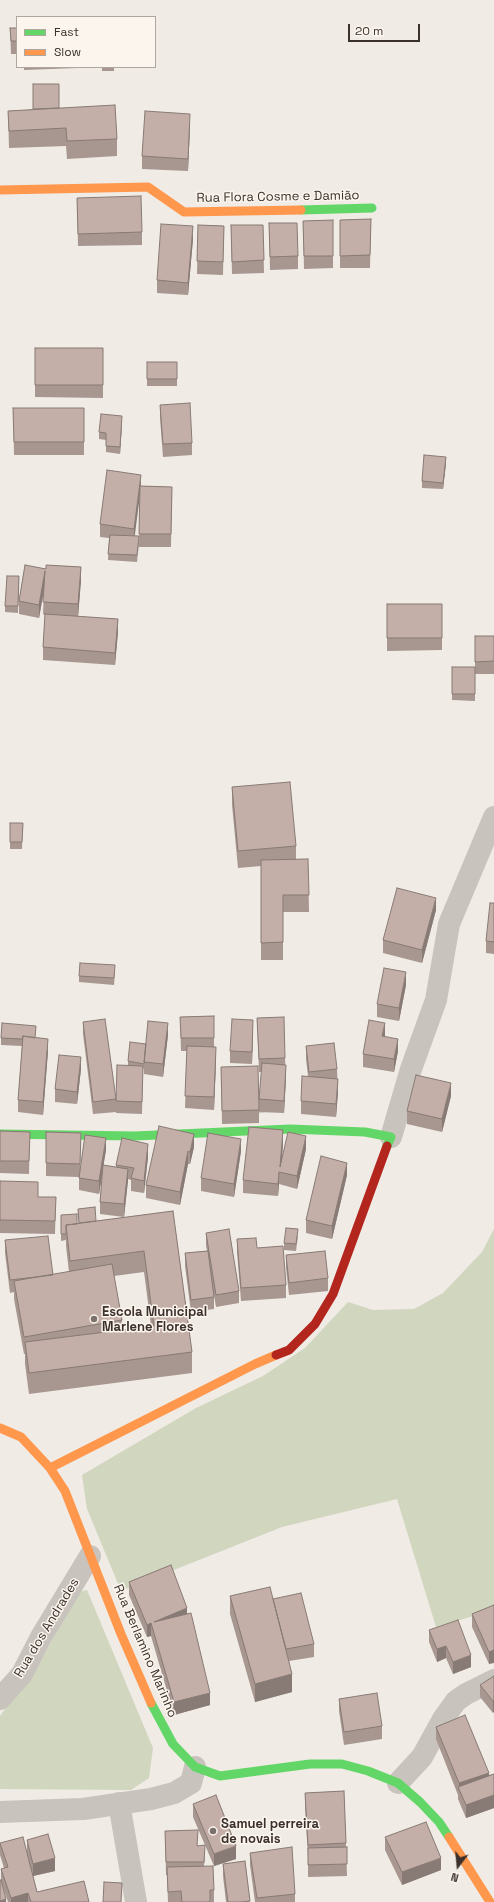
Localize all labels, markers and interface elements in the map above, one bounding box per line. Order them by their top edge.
legend [16,16,156,68]
scale bar [350,16,422,42]
text: 20 m [355,23,383,39]
text: Fast [54,24,79,40]
text: Slow [54,44,81,60]
street label: Rua Flora Cosme e Damião [196,188,360,206]
place label: Escola Municipal Marlene Flores [102,1304,207,1335]
marker: Escola Municipal Marlene Flores [89,1314,99,1324]
street label: Rua dos Andrades [11,1576,83,1680]
street label: Rua Berlamino Marinho [110,1582,180,1720]
place label: Samuel perreira de novais [221,1816,319,1847]
marker: Samuel perreira de novais [208,1826,218,1836]
north arrow [438,1846,478,1886]
text: N [449,1870,460,1885]

